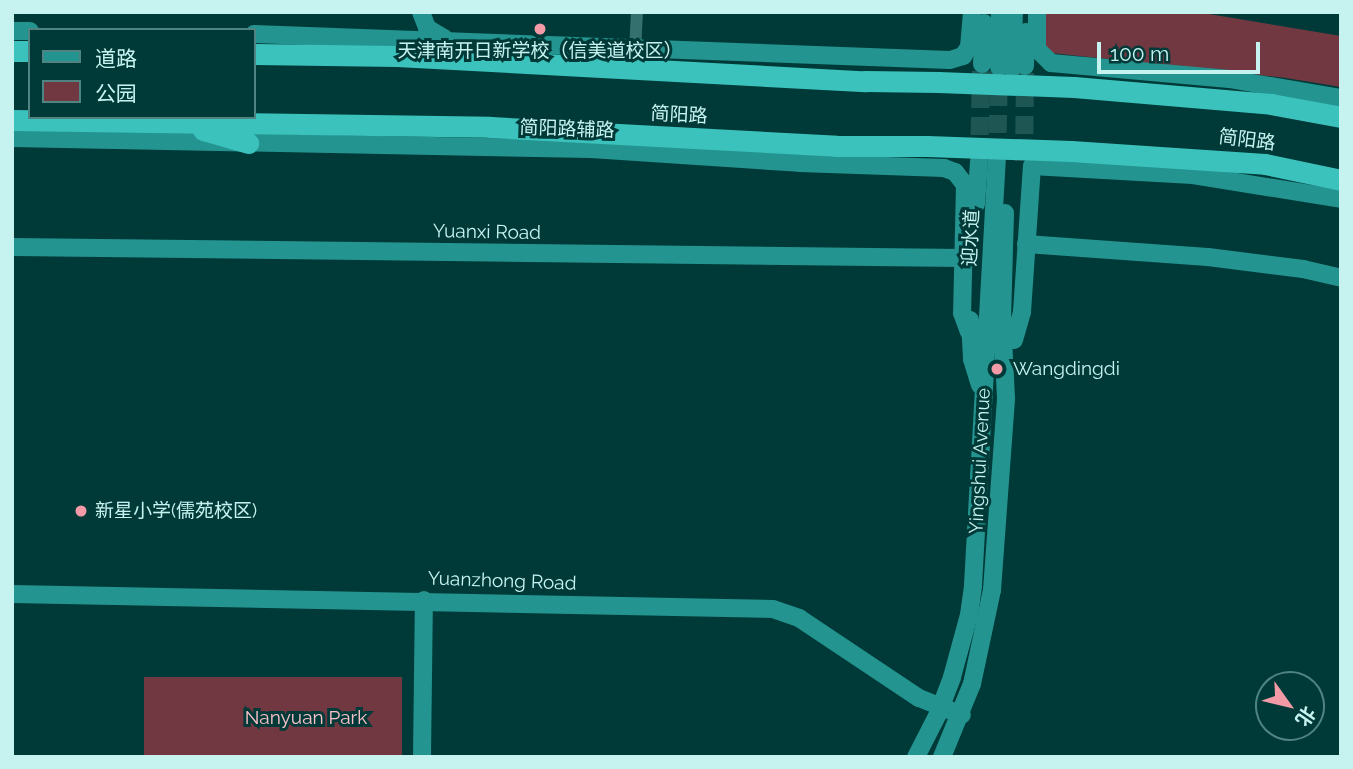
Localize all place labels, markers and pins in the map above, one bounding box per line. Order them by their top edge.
marker: 天津南开日新学校（信美道校区） [532,21,548,37]
place label: 天津南开日新学校（信美道校区） [398,40,682,62]
place label: Wangdingdi [1013,358,1120,380]
marker: Wangdingdi [987,359,1007,379]
place label: 新星小学(儒苑校区) [95,500,257,522]
marker: 新星小学(儒苑校区) [73,503,89,519]

